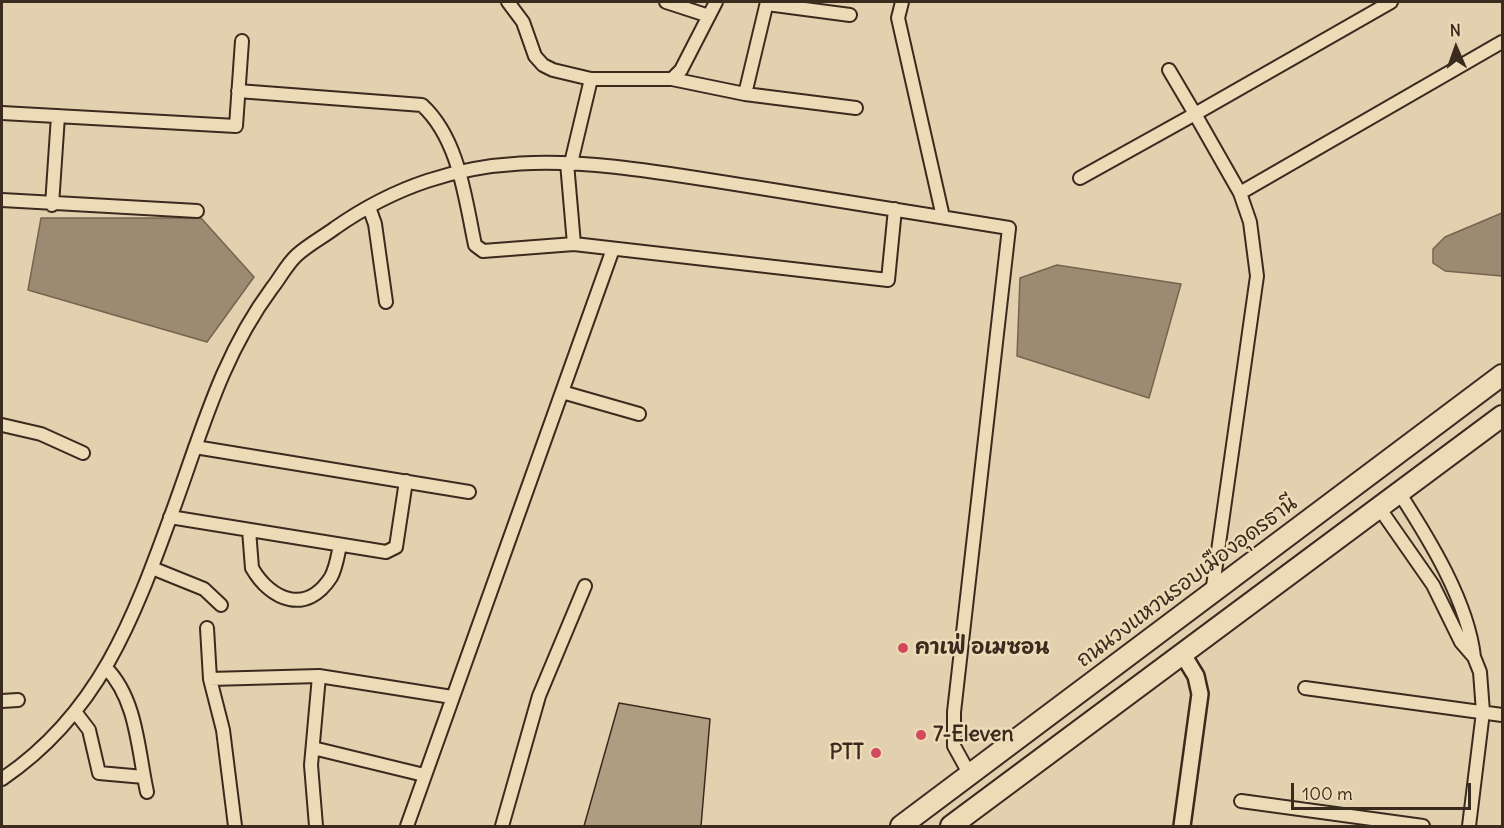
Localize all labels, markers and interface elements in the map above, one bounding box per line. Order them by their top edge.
north arrow [1426,18,1486,78]
text: N [1449,20,1461,40]
street label: ถนนวงแหวนรอบเมืองอุดรธานี [1072,491,1302,673]
place label: คาเฟ่ อเมซอน [915,635,1050,661]
marker: คาเฟ่ อเมซอน [896,641,910,655]
place label: 7-Eleven [933,722,1014,748]
marker: 7-Eleven [914,728,928,742]
place label: PTT [829,740,864,766]
marker: PTT [869,746,883,760]
scale bar [1294,771,1474,809]
text: 100 m [1302,782,1353,805]

